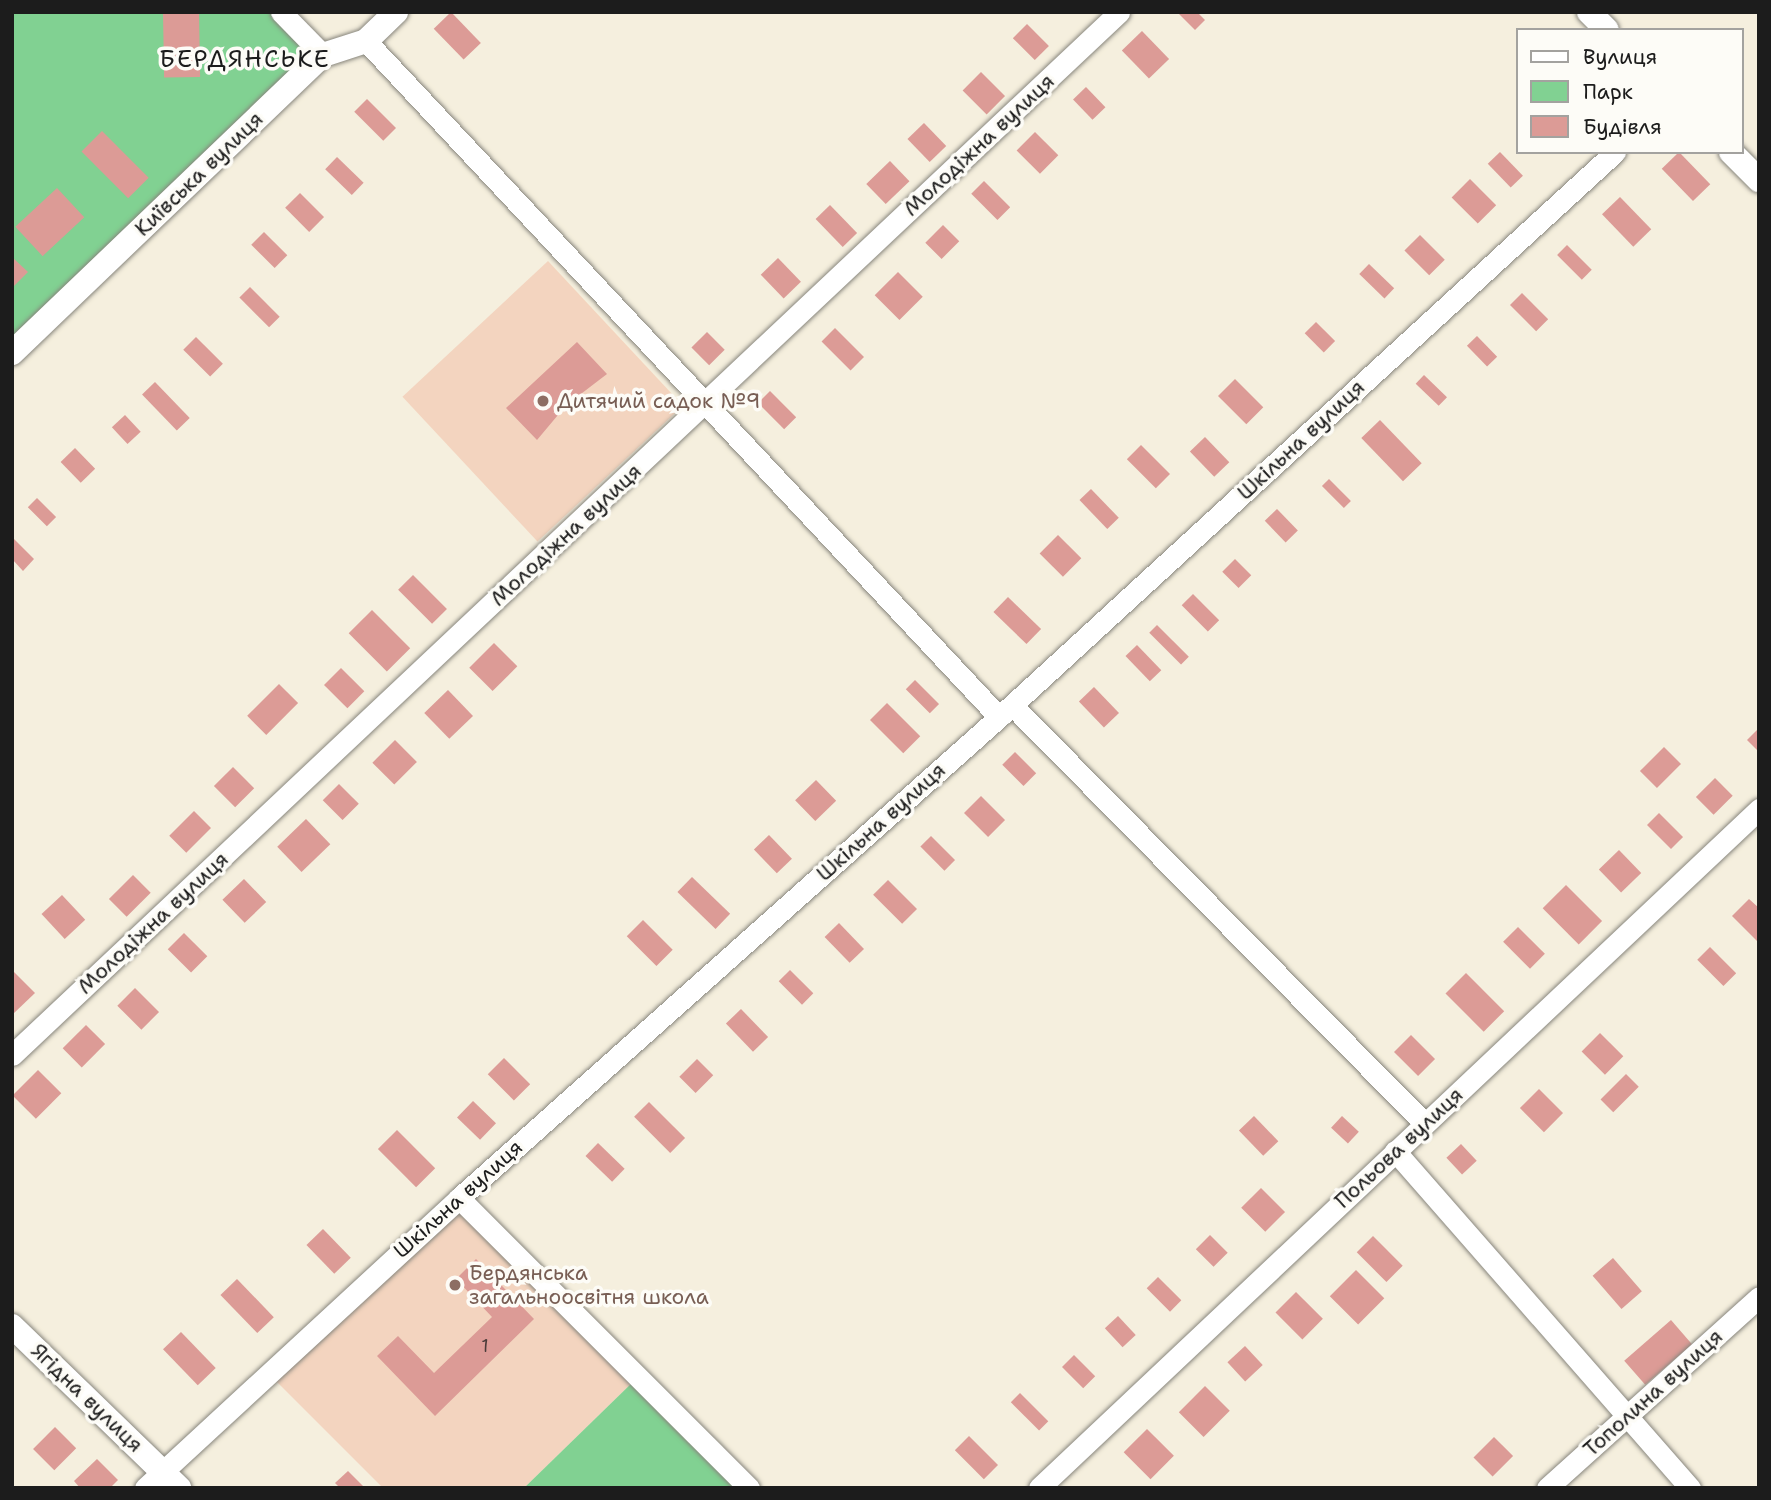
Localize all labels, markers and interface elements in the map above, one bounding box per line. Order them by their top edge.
legend [1516,28,1743,154]
text: Вулиця [1583,43,1657,71]
district label: БЕРДЯНСЬКЕ [161,46,329,74]
street label: Молодіжна вулиця [898,69,1060,221]
text: Парк [1583,78,1633,106]
street label: Київська вулиця [130,106,268,242]
text: Будівля [1583,113,1662,141]
street label: Шкільна вулиця [1232,375,1370,505]
place label: Дитячий садок №9 [557,388,760,414]
marker: Дитячий садок №9 [535,393,551,409]
street label: Молодіжна вулиця [485,459,647,611]
street label: Шкільна вулиця [811,758,951,886]
street label: Молодіжна вулиця [72,847,234,999]
street label: Польова вулиця [1330,1082,1468,1214]
street label: Шкільна вулиця [388,1135,528,1263]
place label: Бердянська загальноосвітня школа [469,1260,709,1310]
marker: Бердянська загальноосвітня школа [447,1277,463,1293]
street label: Тополина вулиця [1578,1324,1728,1462]
house number: 1 [481,1335,489,1357]
street label: Ягідна вулиця [26,1338,148,1458]

